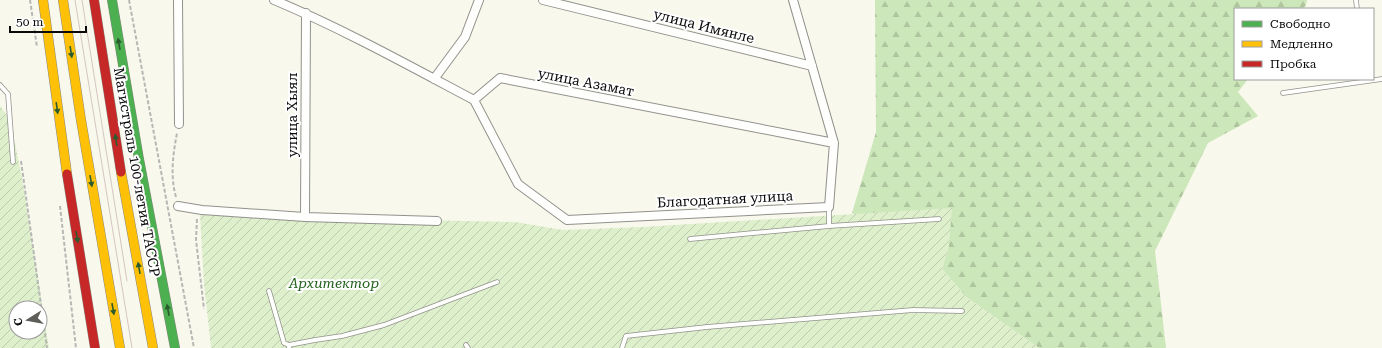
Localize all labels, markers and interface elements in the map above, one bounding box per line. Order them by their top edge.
street label: улица Имянле [652,6,756,46]
scale bar [10,8,86,34]
legend [1234,8,1374,80]
text: 50 m [16,15,43,29]
text: Свободно [1270,17,1330,31]
text: Медленно [1270,37,1333,51]
one-way arrow [116,38,122,50]
one-way arrow [68,46,74,58]
text: Пробка [1270,57,1317,71]
street label: улица Азамат [537,65,635,99]
street label: Магистраль 100-летия ТАССР [111,66,163,278]
street label: улица Хыял [284,72,300,158]
one-way arrow [54,102,60,114]
one-way arrow [113,134,119,146]
one-way arrow [89,175,95,187]
street label: Благодатная улица [657,187,794,211]
one-way arrow [74,230,80,243]
one-way arrow [135,262,141,274]
park label: Архитектор [288,275,379,291]
north arrow [8,300,48,340]
one-way arrow [110,303,116,315]
one-way arrow [164,304,170,316]
text: С [12,317,26,327]

